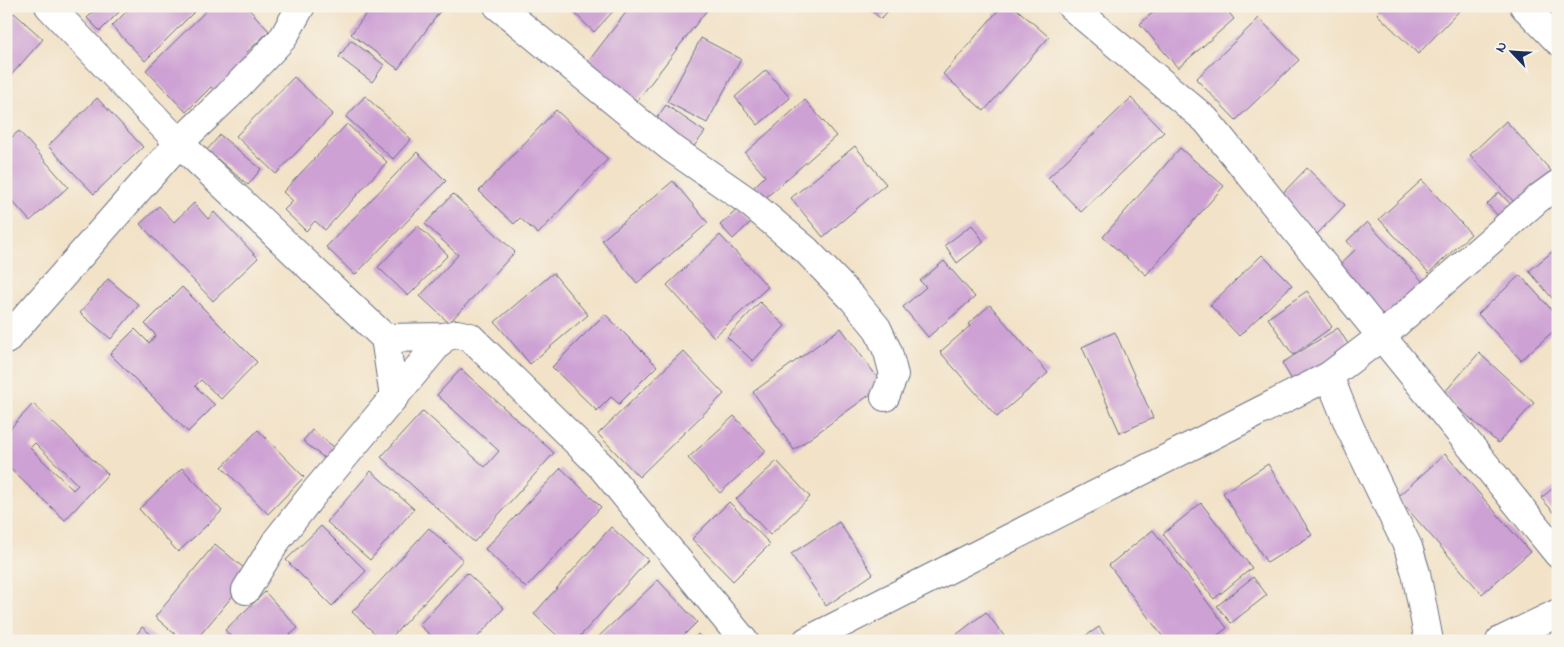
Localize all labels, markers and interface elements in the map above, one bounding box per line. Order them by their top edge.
north arrow [1486,28,1536,78]
text: N [1490,38,1513,56]

